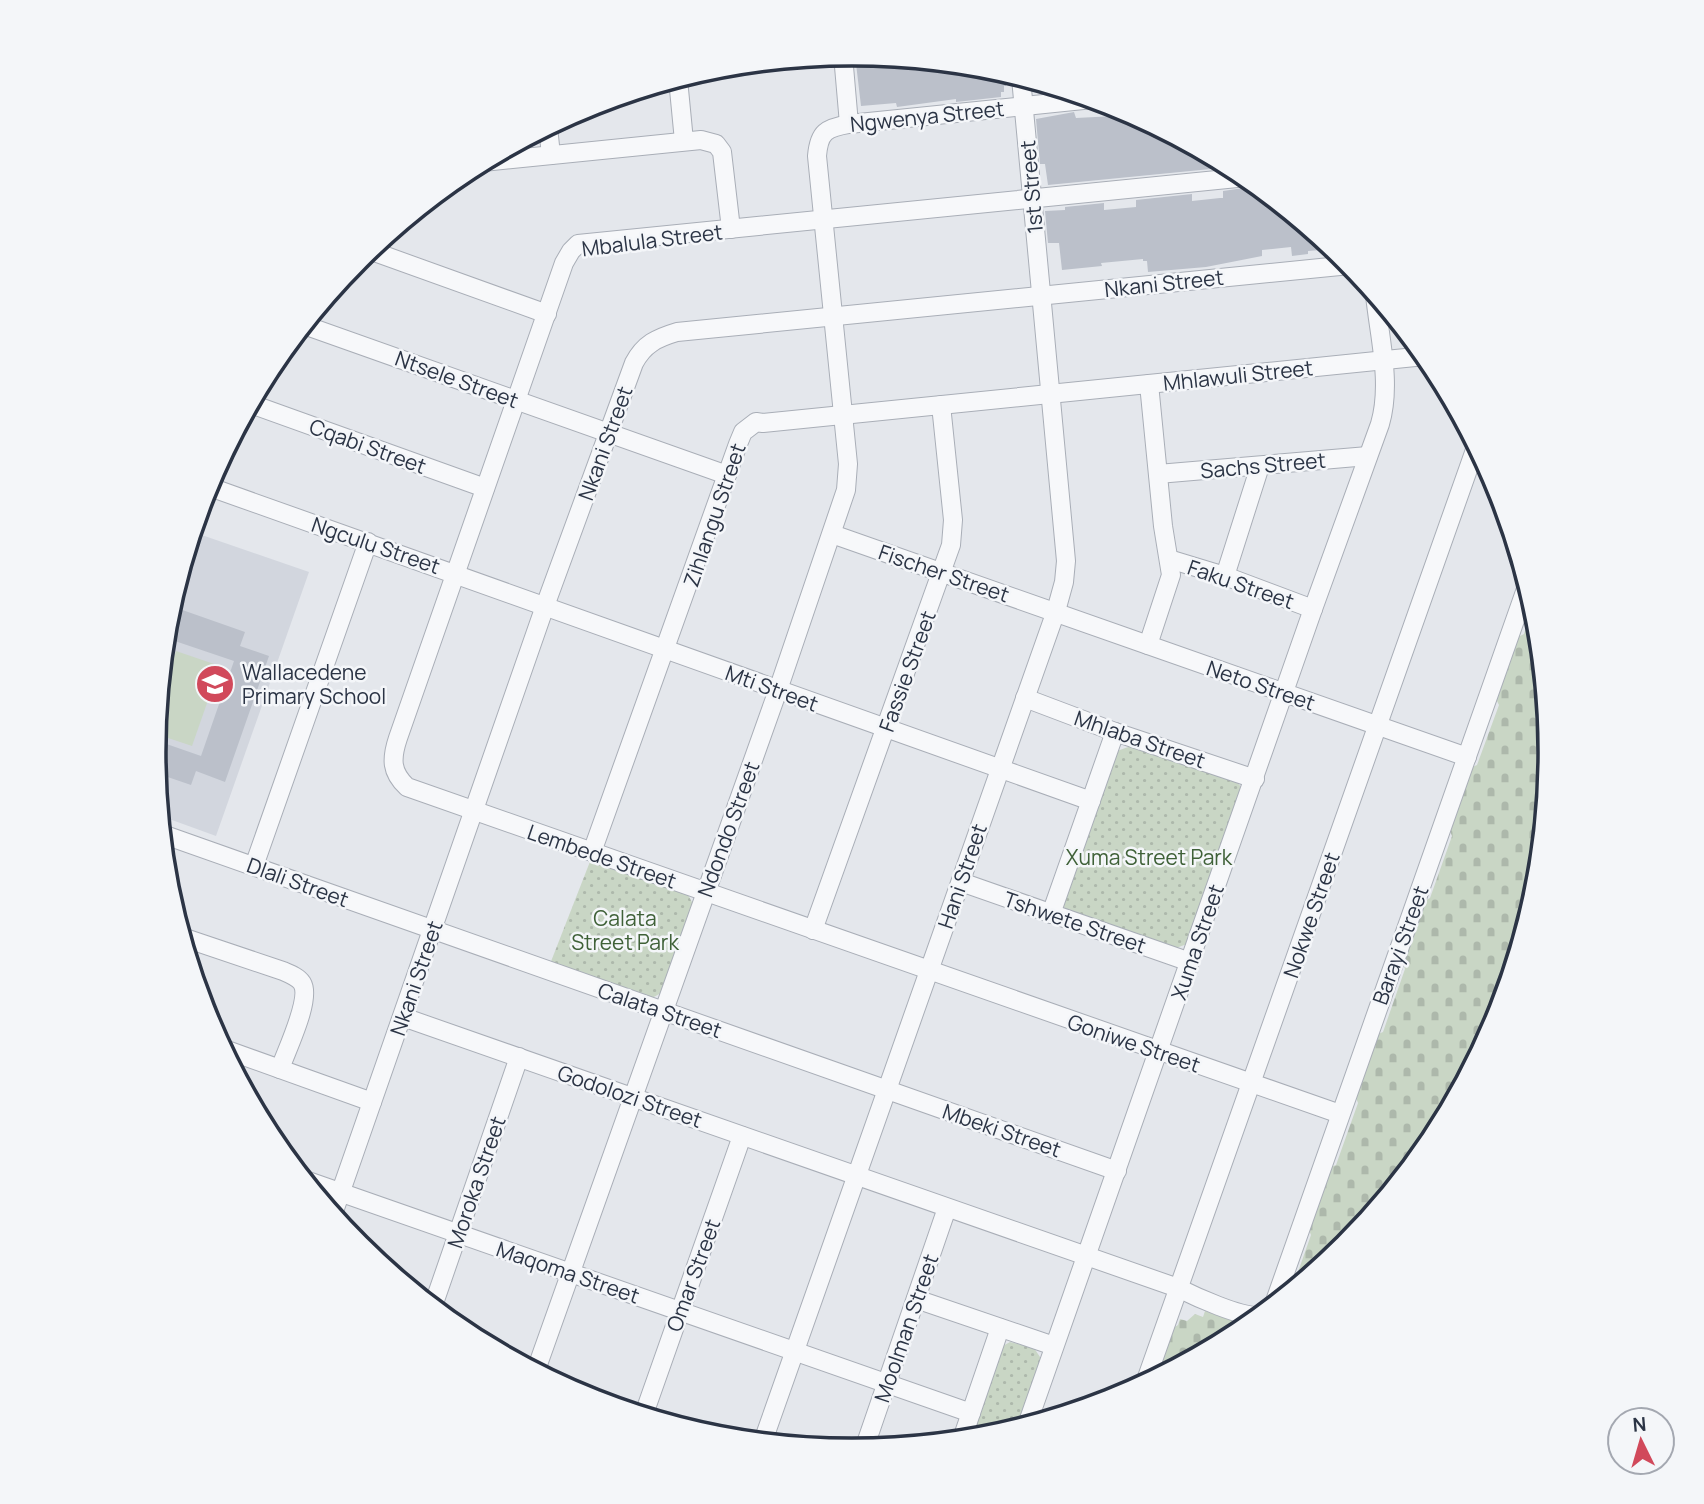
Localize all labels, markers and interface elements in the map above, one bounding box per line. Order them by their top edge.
street label: Ngwenya Street [849,94,1005,138]
street label: 1st Street [1013,139,1049,235]
street label: Mbalula Street [580,217,724,263]
street label: Nkani Street [1103,263,1225,303]
street label: Ntsele Street [392,344,522,414]
street label: Mhlawuli Street [1162,353,1314,397]
street label: Nkani Street [571,382,639,504]
street label: Cqabi Street [306,412,430,480]
street label: Zihlangu Street [676,439,752,591]
street label: Sachs Street [1199,446,1327,484]
street label: Ngculu Street [308,510,444,580]
street label: Fischer Street [875,538,1013,608]
street label: Faku Street [1184,553,1298,615]
street label: Fassie Street [872,607,942,735]
street label: Neto Street [1203,653,1319,717]
place label: Wallacedene Primary School [242,658,386,710]
street label: Mti Street [722,658,822,718]
school or university icon: Wallacedene Primary School [194,663,236,705]
street label: Mhlaba Street [1071,704,1209,774]
street label: Ndondo Street [690,757,766,901]
street label: Lembede Street [524,817,680,895]
street label: Hani Street [931,820,993,932]
park label: Xuma Street Park [1066,843,1233,871]
street label: Nokwe Street [1276,848,1346,982]
street label: Dlali Street [243,851,353,913]
street label: Xuma Street [1164,880,1230,1004]
street label: Barayi Street [1366,882,1434,1008]
street label: Tshwete Street [1000,885,1150,959]
park label: Calata Street Park [571,904,679,956]
street label: Nkani Street [383,917,449,1039]
street label: Calata Street [594,976,726,1044]
street label: Goniwe Street [1064,1007,1204,1079]
street label: Godolozi Street [554,1058,706,1134]
street label: Mbeki Street [939,1097,1065,1163]
street label: Moroka Street [440,1112,512,1252]
street label: Omar Street [660,1215,726,1335]
street label: Maqoma Street [493,1234,643,1310]
street label: Moolman Street [867,1250,945,1406]
north arrow [1606,1406,1676,1476]
text: N [1632,1411,1647,1438]

